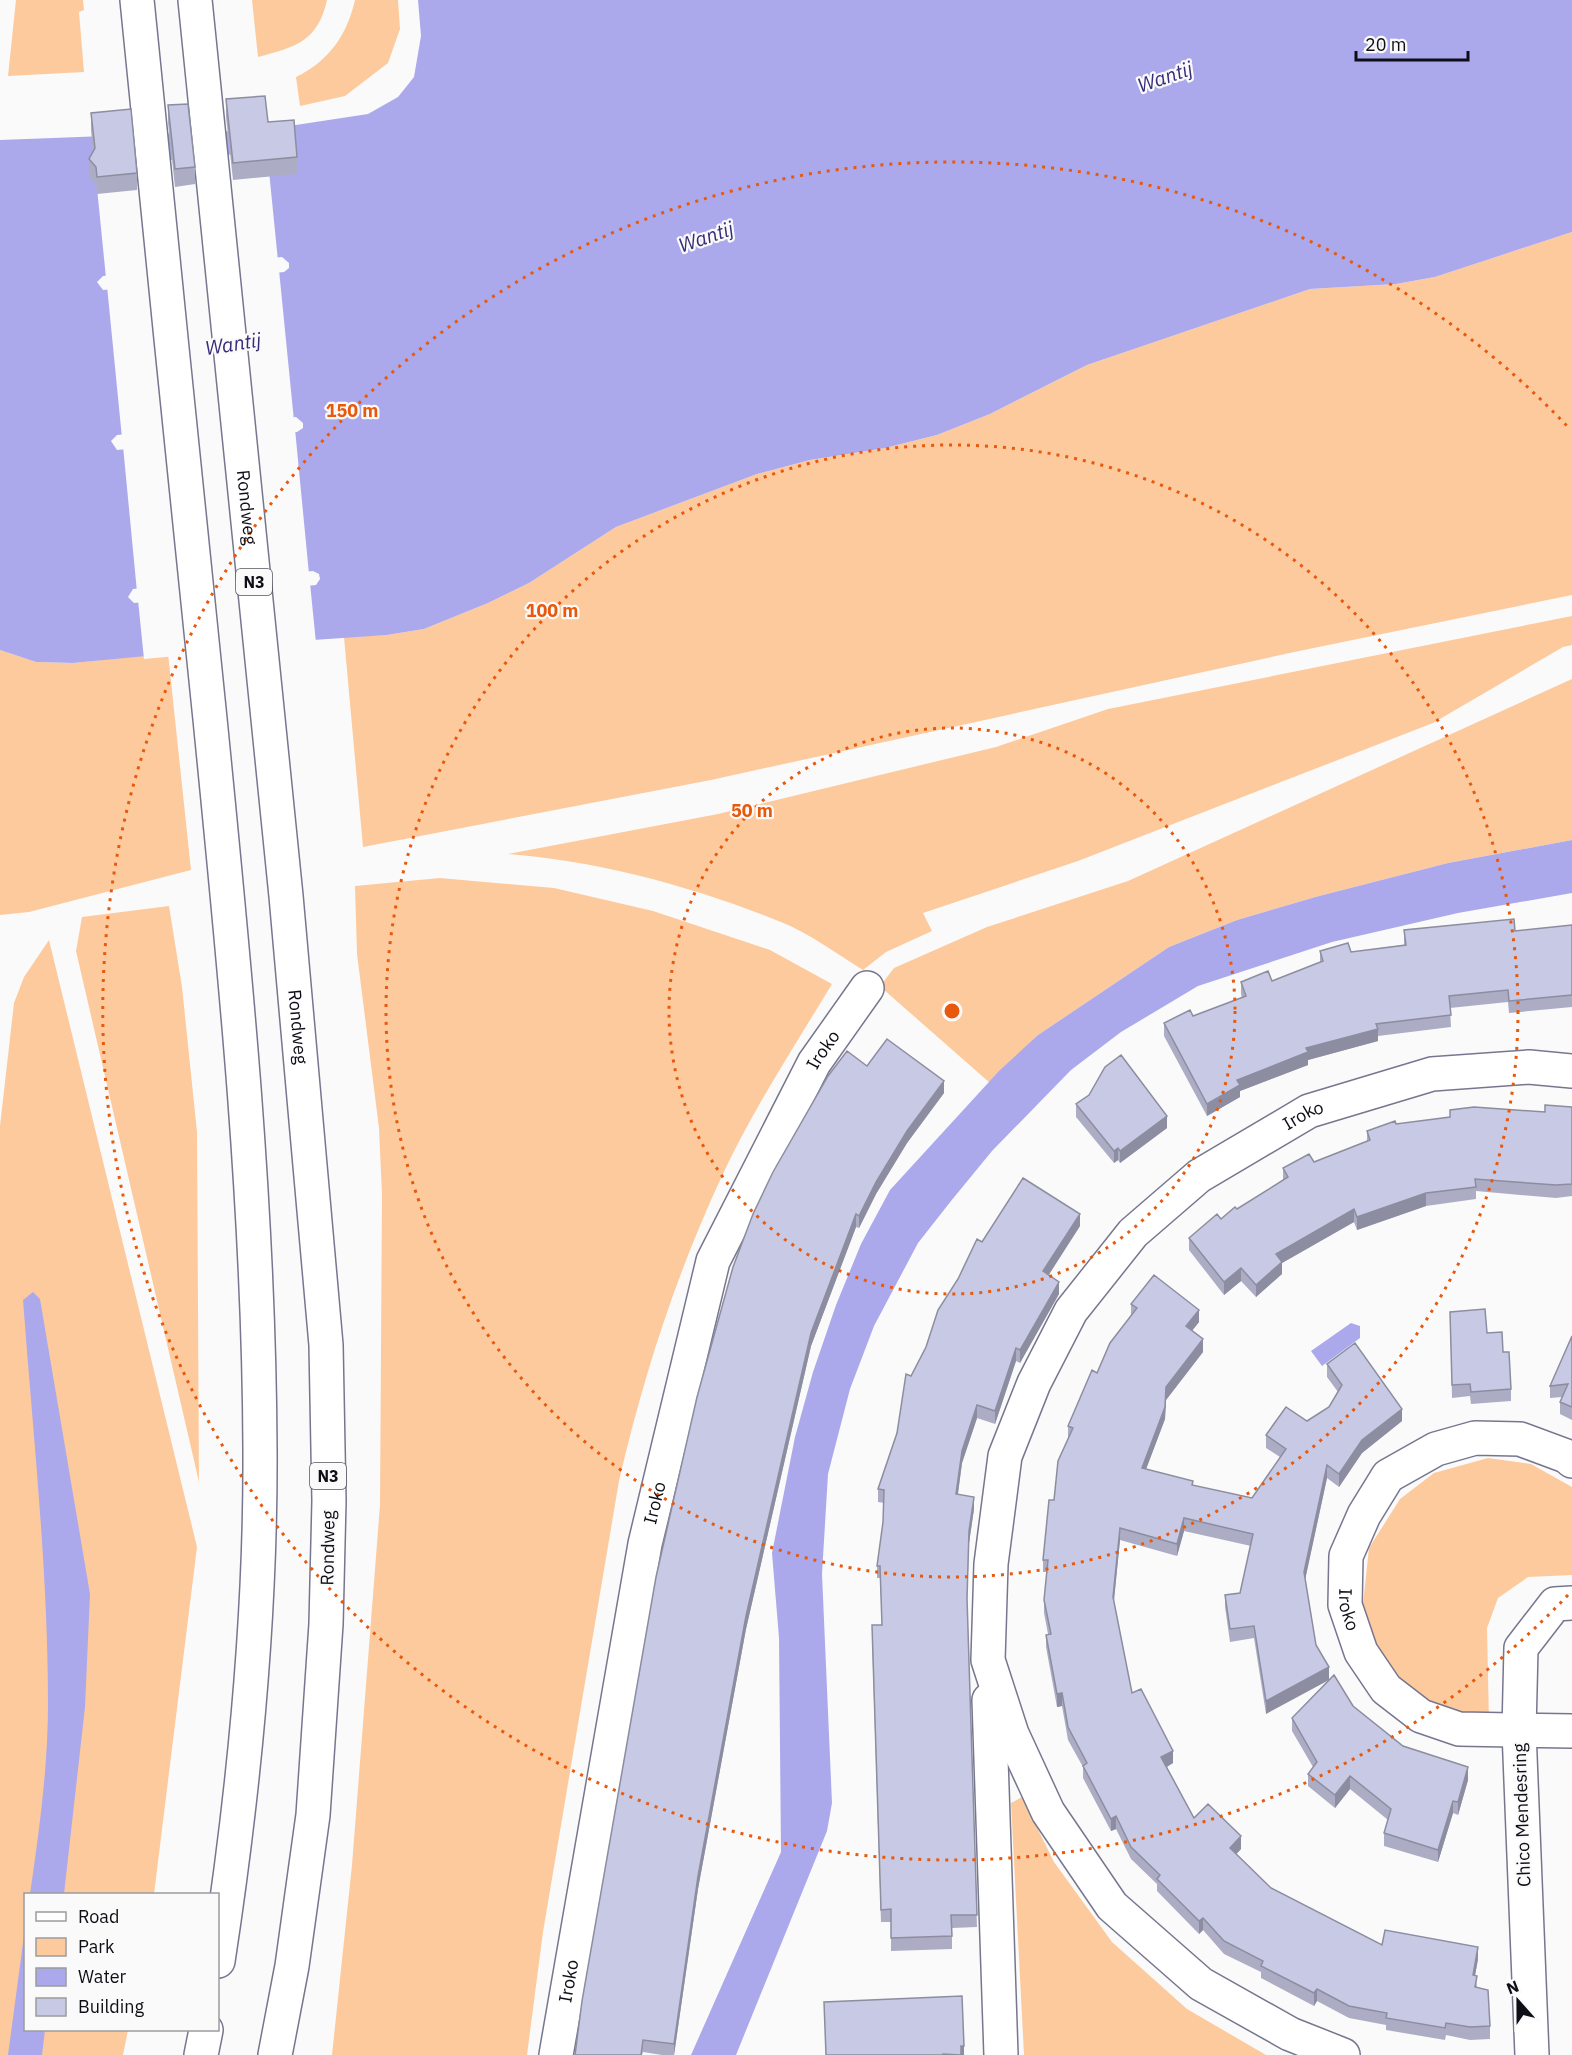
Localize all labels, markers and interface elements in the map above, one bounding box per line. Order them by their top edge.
scale bar [1356,24,1468,62]
text: 20 m [1365,33,1407,56]
water label: Wantij [1134,54,1197,99]
water label: Wantij [675,214,738,259]
water label: Wantij [203,326,264,361]
text: 150 m [326,399,378,422]
street label: Rondweg [232,469,262,546]
road number: N3 [236,569,272,595]
text: 100 m [526,599,578,622]
text: 50 m [731,799,773,822]
street label: Rondweg [283,988,313,1066]
centre of rings [942,1001,962,1021]
street label: Iroko [801,1025,845,1073]
street label: Iroko [1278,1095,1326,1135]
road number: N3 [310,1463,346,1489]
street label: Iroko [638,1479,671,1526]
street label: Rondweg [315,1510,340,1586]
street label: Iroko [1334,1588,1365,1634]
street label: Chico Mendesring [1507,1742,1536,1887]
legend [24,1893,219,2031]
text: Road [78,1905,119,1928]
text: Park [78,1935,115,1958]
street label: Iroko [553,1958,583,2004]
text: Water [78,1965,127,1988]
north arrow [1488,1971,1548,2031]
text: N [1504,1976,1522,1998]
text: Building [78,1995,145,2018]

